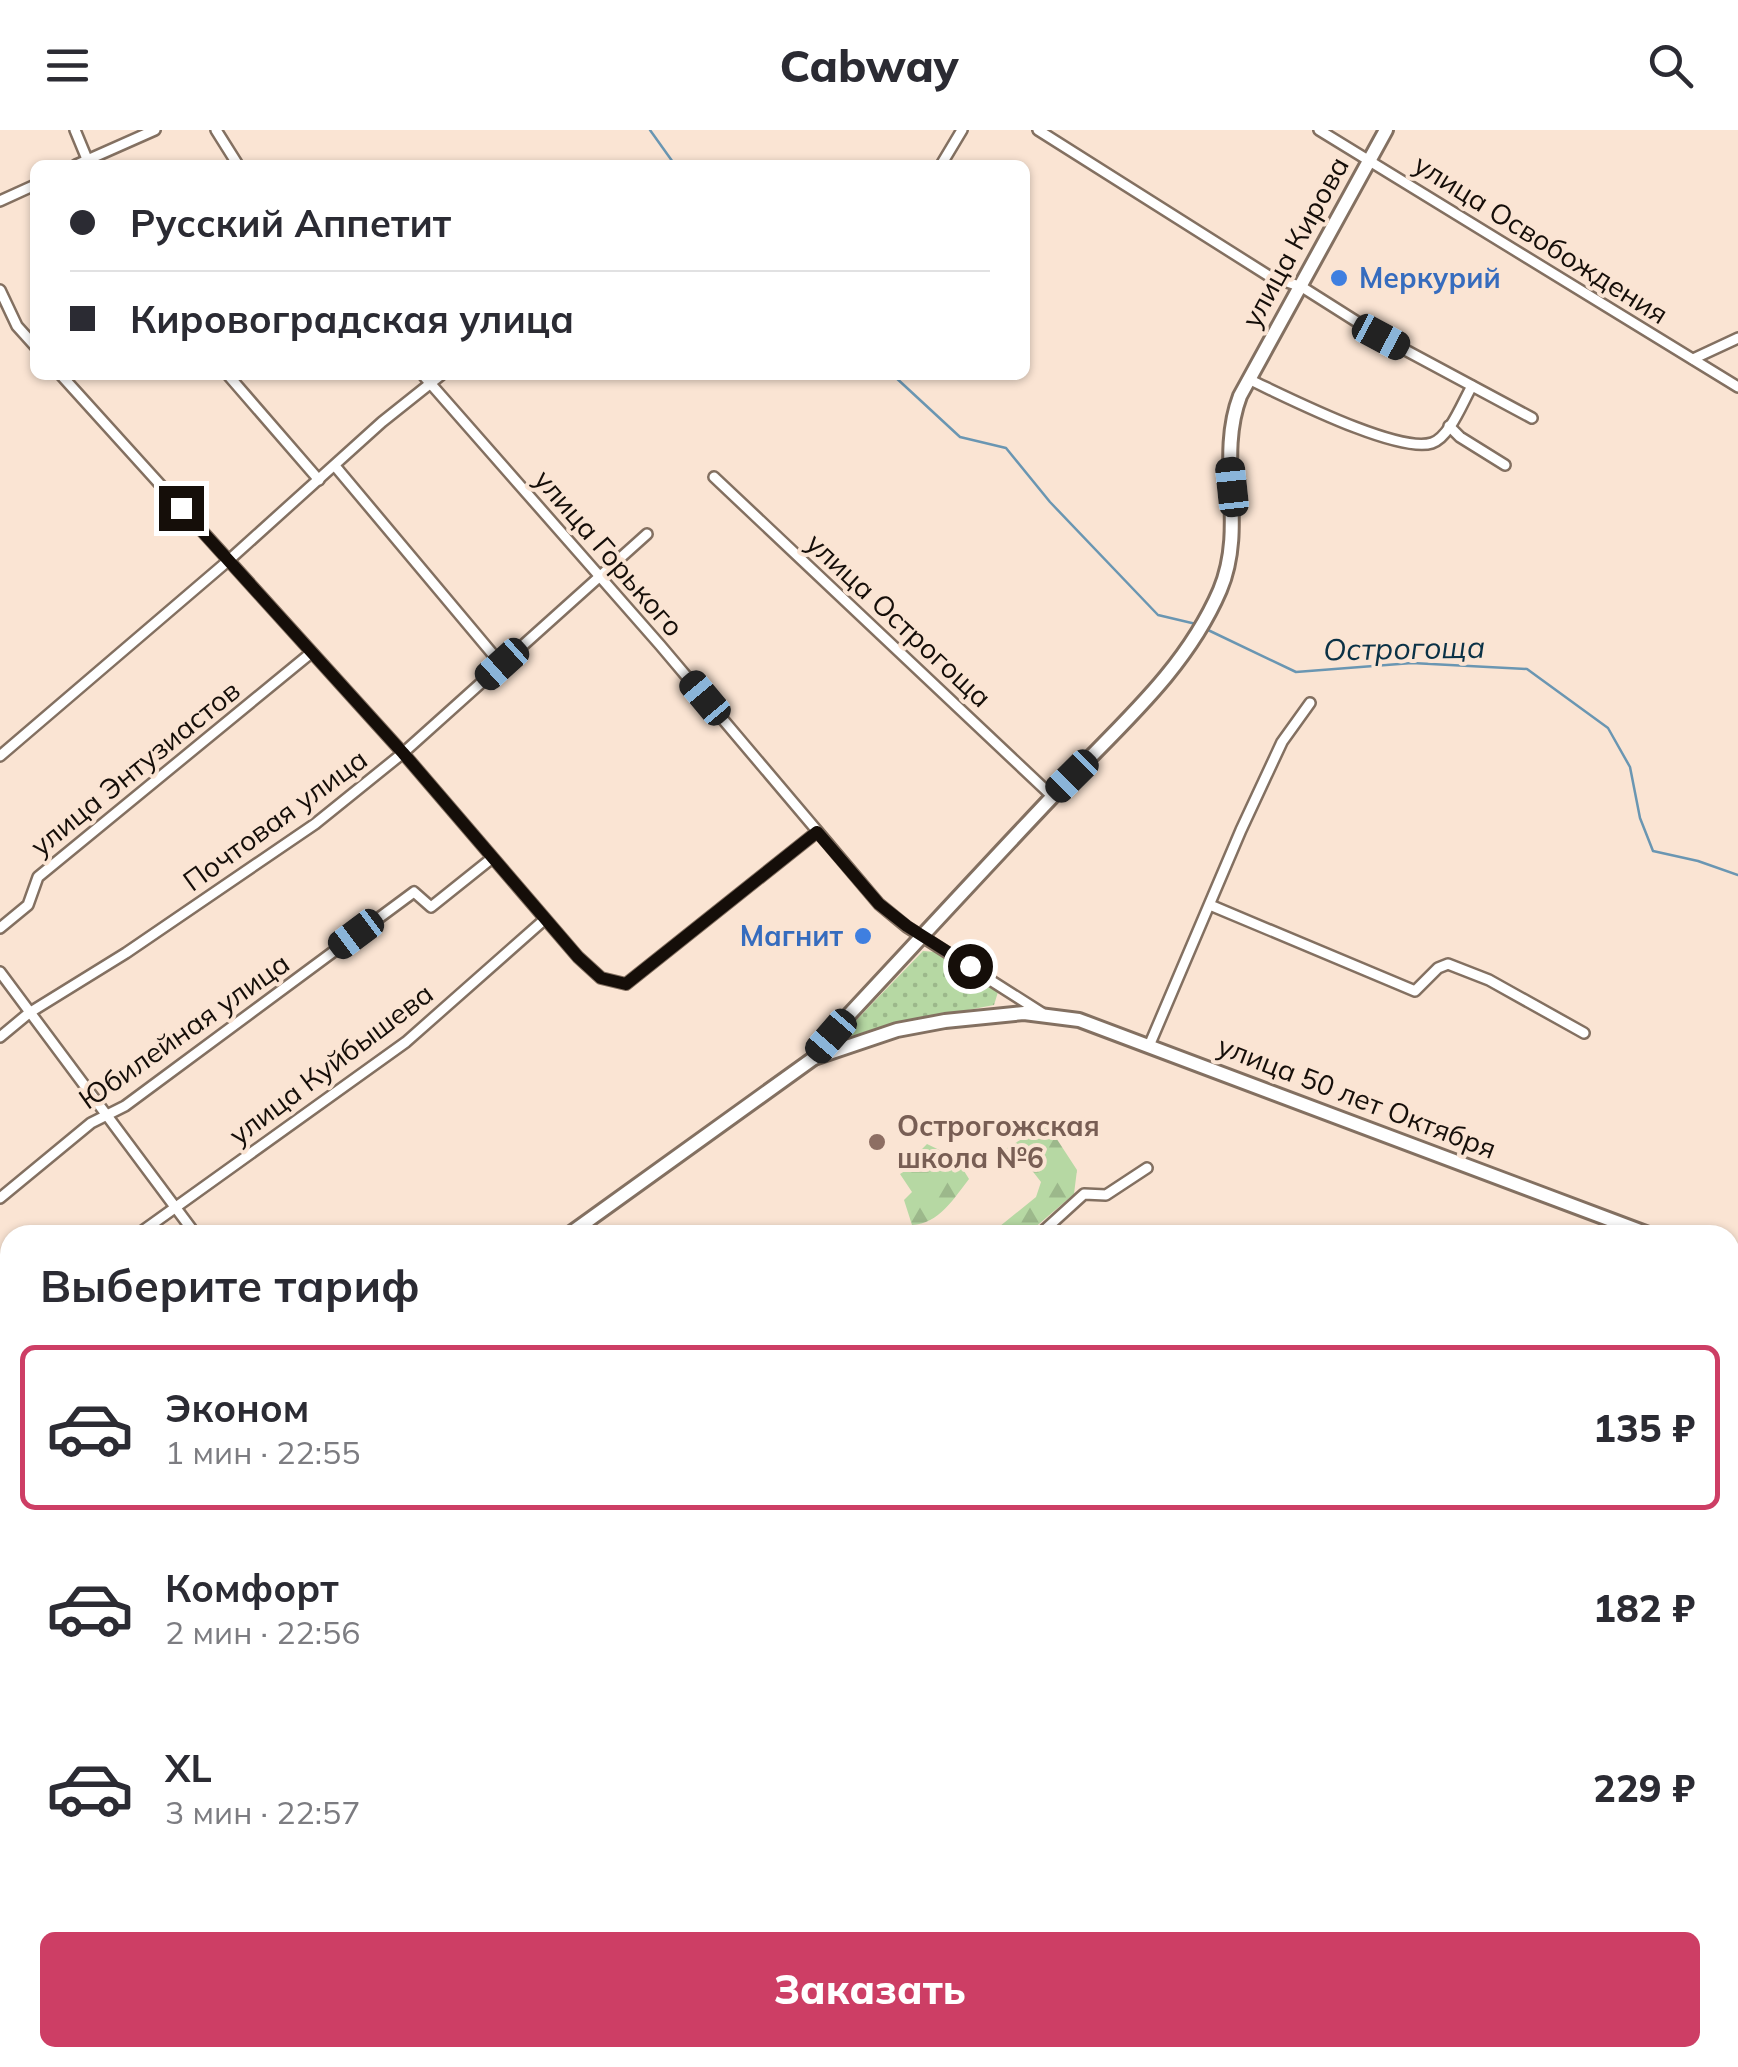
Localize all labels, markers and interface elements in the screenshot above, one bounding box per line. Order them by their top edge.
text: Cabway [780,37,958,93]
icon: menu [40,38,95,93]
icon: search [1643,38,1698,93]
street label: улица Освобождения [1408,146,1675,331]
street label: улица Кирова [1233,150,1356,333]
text: Русский Аппетит [130,199,451,247]
place label: Меркурий [1359,260,1501,295]
marker: Меркурий [1328,267,1350,289]
text: Кировоградская улица [130,295,574,343]
car [1347,310,1415,364]
car [1214,456,1250,518]
street label: улица Горького [527,462,691,643]
route end [159,486,204,531]
street label: улица Острогоща [800,525,999,714]
water label: Острогоща [1323,628,1485,668]
car [470,633,534,695]
car [674,665,736,731]
street label: улица Энтузиастов [23,672,247,863]
street label: Почтовая улица [176,741,374,898]
car [1040,744,1104,808]
car [323,904,389,964]
place label: Магнит [740,918,843,953]
marker: Магнит [852,925,874,947]
route start [948,944,993,989]
street label: Юбилейная улица [72,945,296,1116]
street label: улица Куйбышева [222,975,440,1152]
car [800,1004,862,1068]
street label: улица 50 лет Октября [1213,1027,1501,1166]
place label: Острогожская школа №6 [897,1108,1100,1175]
marker: Острогожская школа №6 [866,1131,888,1153]
text: Выберите тариф [40,1257,420,1313]
icon: car [45,1383,135,1473]
text: Эконом [165,1384,309,1432]
text: 135 ₽ [1593,1404,1695,1452]
text: 1 мин · 22:55 [165,1432,360,1472]
icon: car [45,1563,135,1653]
text: Комфорт [165,1564,339,1612]
text: 182 ₽ [1593,1584,1695,1632]
text: 2 мин · 22:56 [165,1612,360,1652]
icon: car [45,1743,135,1833]
text: XL [165,1744,212,1792]
text: 229 ₽ [1593,1764,1695,1812]
text: 3 мин · 22:57 [165,1792,360,1832]
button: Заказать [40,1932,1700,2047]

